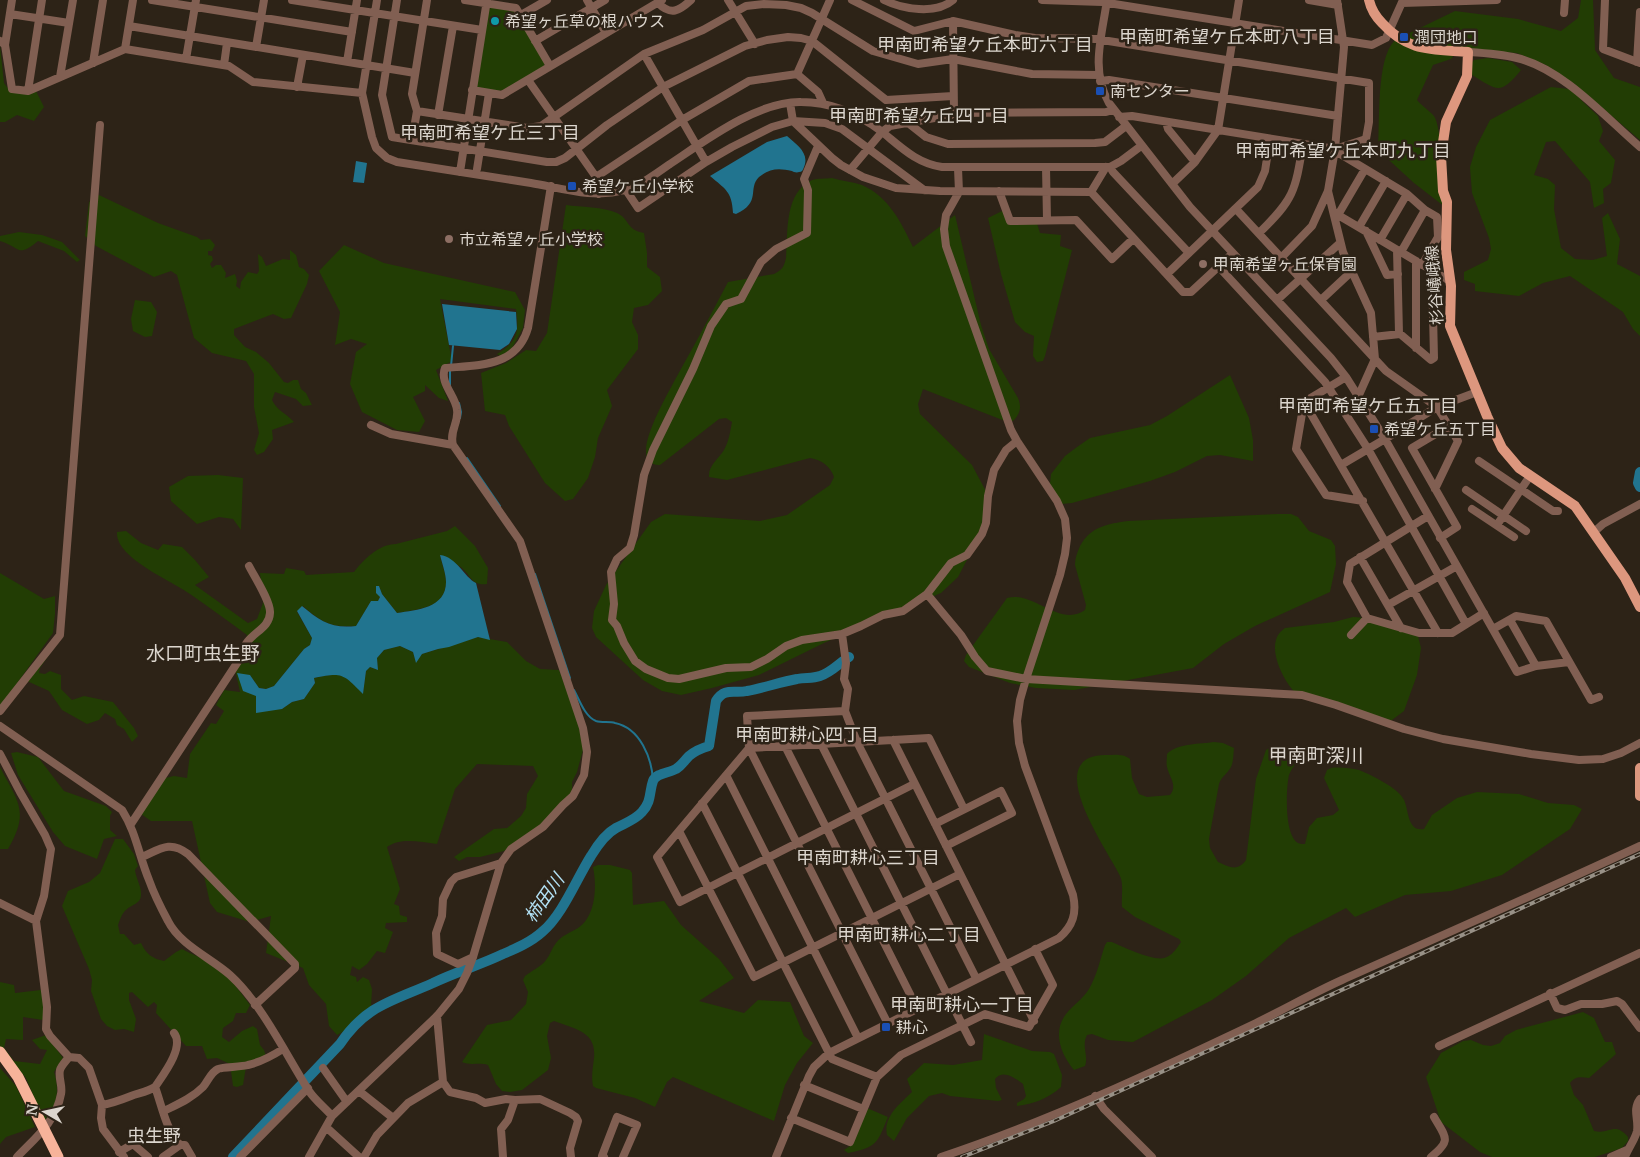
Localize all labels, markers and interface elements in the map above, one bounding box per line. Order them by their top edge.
place label: 希望ヶ丘草の根ハウス [505,11,665,31]
marker: 希望ヶ丘草の根ハウス [489,15,501,27]
district label: 甲南町希望ケ丘本町八丁目 [1119,25,1335,48]
place label: 潤団地口 [1414,27,1478,47]
marker: 潤団地口 [1398,31,1410,43]
district label: 甲南町希望ケ丘本町六丁目 [877,33,1093,56]
place label: 南センター [1110,81,1190,101]
marker: 南センター [1094,85,1106,97]
district label: 甲南町希望ケ丘四丁目 [829,104,1009,127]
district label: 甲南町希望ケ丘三丁目 [400,121,580,144]
district label: 甲南町希望ケ丘本町九丁目 [1235,139,1451,162]
place label: 希望ケ丘小学校 [582,176,694,196]
marker: 希望ケ丘小学校 [566,180,578,192]
place label: 市立希望ヶ丘小学校 [459,229,603,249]
marker: 市立希望ヶ丘小学校 [443,233,455,245]
street label: 杉谷嶬峨線 [1421,244,1447,326]
place label: 甲南希望ヶ丘保育園 [1213,254,1357,274]
marker: 甲南希望ヶ丘保育園 [1197,258,1209,270]
district label: 甲南町希望ケ丘五丁目 [1278,394,1458,417]
place label: 希望ケ丘五丁目 [1384,419,1496,439]
marker: 希望ケ丘五丁目 [1368,423,1380,435]
district label: 水口町虫生野 [146,641,260,665]
district label: 甲南町耕心四丁目 [735,723,879,746]
district label: 甲南町深川 [1268,743,1364,767]
district label: 甲南町耕心三丁目 [796,846,940,869]
water label: 柿田川 [519,868,570,927]
district label: 甲南町耕心二丁目 [837,923,981,946]
district label: 甲南町耕心一丁目 [890,993,1034,1016]
place label: 耕心 [896,1017,928,1037]
marker: 耕心 [880,1021,892,1033]
north arrow [20,1087,70,1137]
text: N [22,1103,42,1117]
district label: 虫生野 [127,1124,181,1147]

